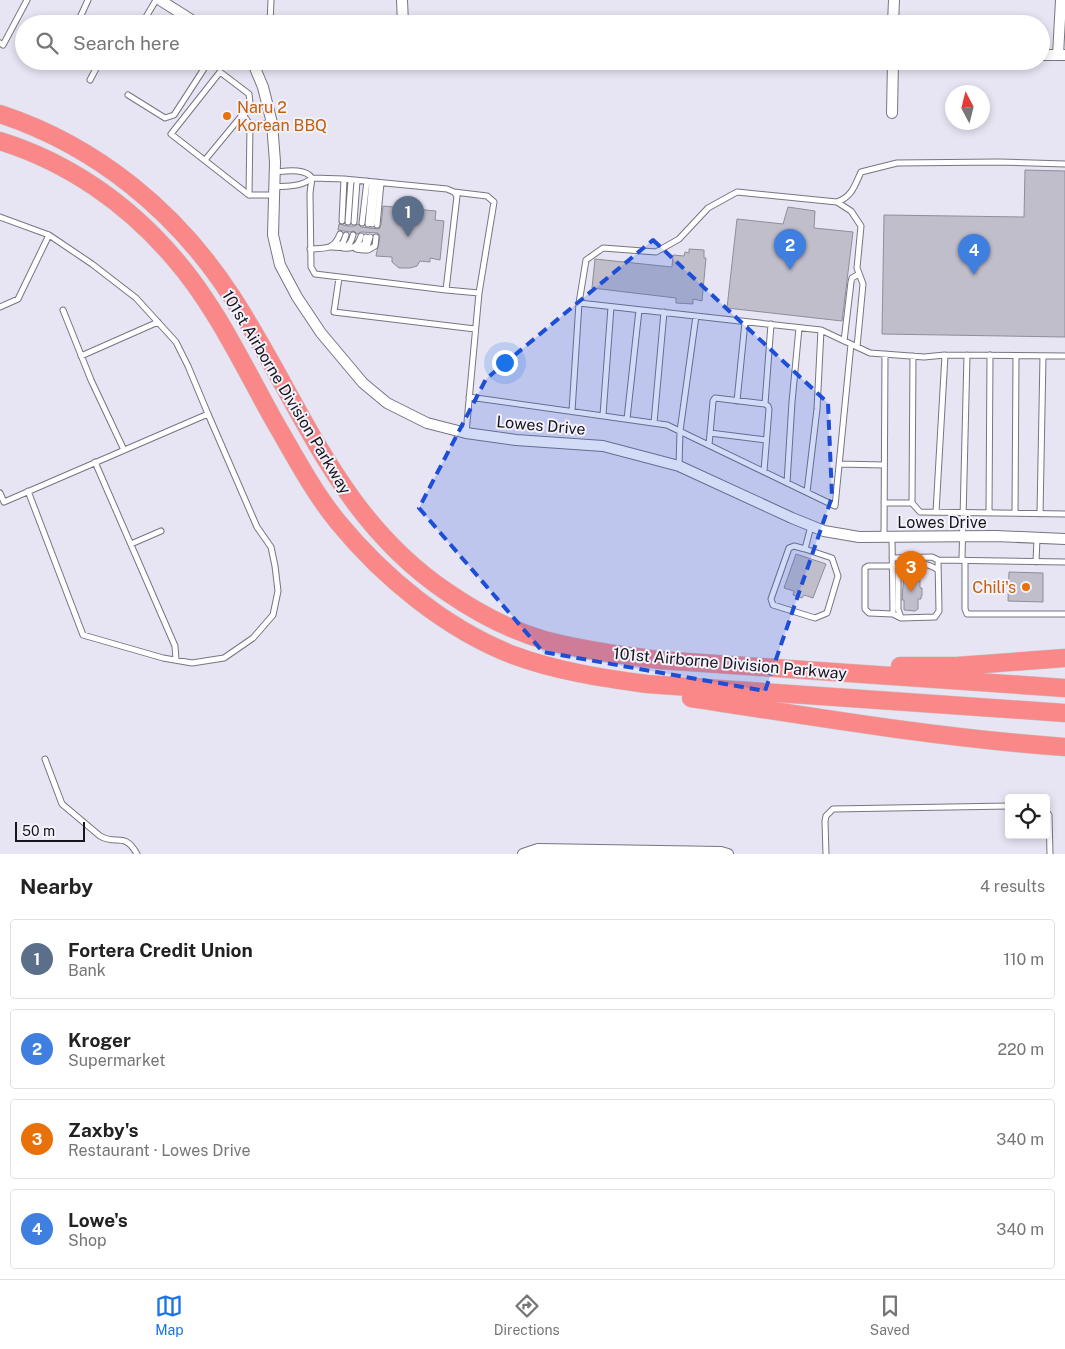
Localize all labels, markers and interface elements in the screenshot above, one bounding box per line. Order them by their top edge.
search box [15,15,1050,70]
icon: search [33,29,61,57]
text: Search here [73,32,180,54]
north arrow [945,85,990,130]
place label: Naru 2 Korean BBQ [237,98,327,135]
marker: Naru 2 Korean BBQ [221,110,233,122]
pin: 1 [392,196,424,237]
pin: 2 [774,229,806,270]
pin: 4 [958,234,990,275]
street label: 101st Airborne Division Parkway [218,287,355,498]
your location [492,350,518,376]
street label: Lowes Drive [496,412,586,439]
street label: Lowes Drive [897,513,987,532]
pin: 3 [895,551,927,592]
place label: Chili's [972,578,1016,597]
marker: Chili's [1020,581,1032,593]
street label: 101st Airborne Division Parkway [612,644,848,683]
map controls [1005,794,1050,839]
button: locate [1005,794,1050,839]
scale bar [15,819,85,842]
text: 50 m [22,823,55,839]
text: Nearby [20,874,93,899]
text: 4 results [980,877,1045,896]
text: Fortera Credit Union [68,939,253,961]
text: 1 [34,950,40,969]
text: 110 m [1003,950,1044,969]
text: Bank [68,961,106,980]
text: Kroger [68,1029,131,1051]
text: 2 [32,1040,42,1059]
text: 220 m [997,1040,1044,1059]
text: Supermarket [68,1051,165,1070]
text: Zaxby's [68,1119,138,1141]
text: 3 [32,1130,42,1149]
text: 340 m [996,1130,1044,1149]
text: Restaurant · Lowes Drive [68,1141,251,1160]
text: Lowe's [68,1209,128,1231]
text: 4 [32,1220,42,1239]
text: 340 m [996,1220,1044,1239]
text: Shop [68,1231,107,1250]
tab: Map [155,1292,184,1338]
tab: Directions [494,1292,560,1338]
tab: Saved [870,1292,910,1338]

